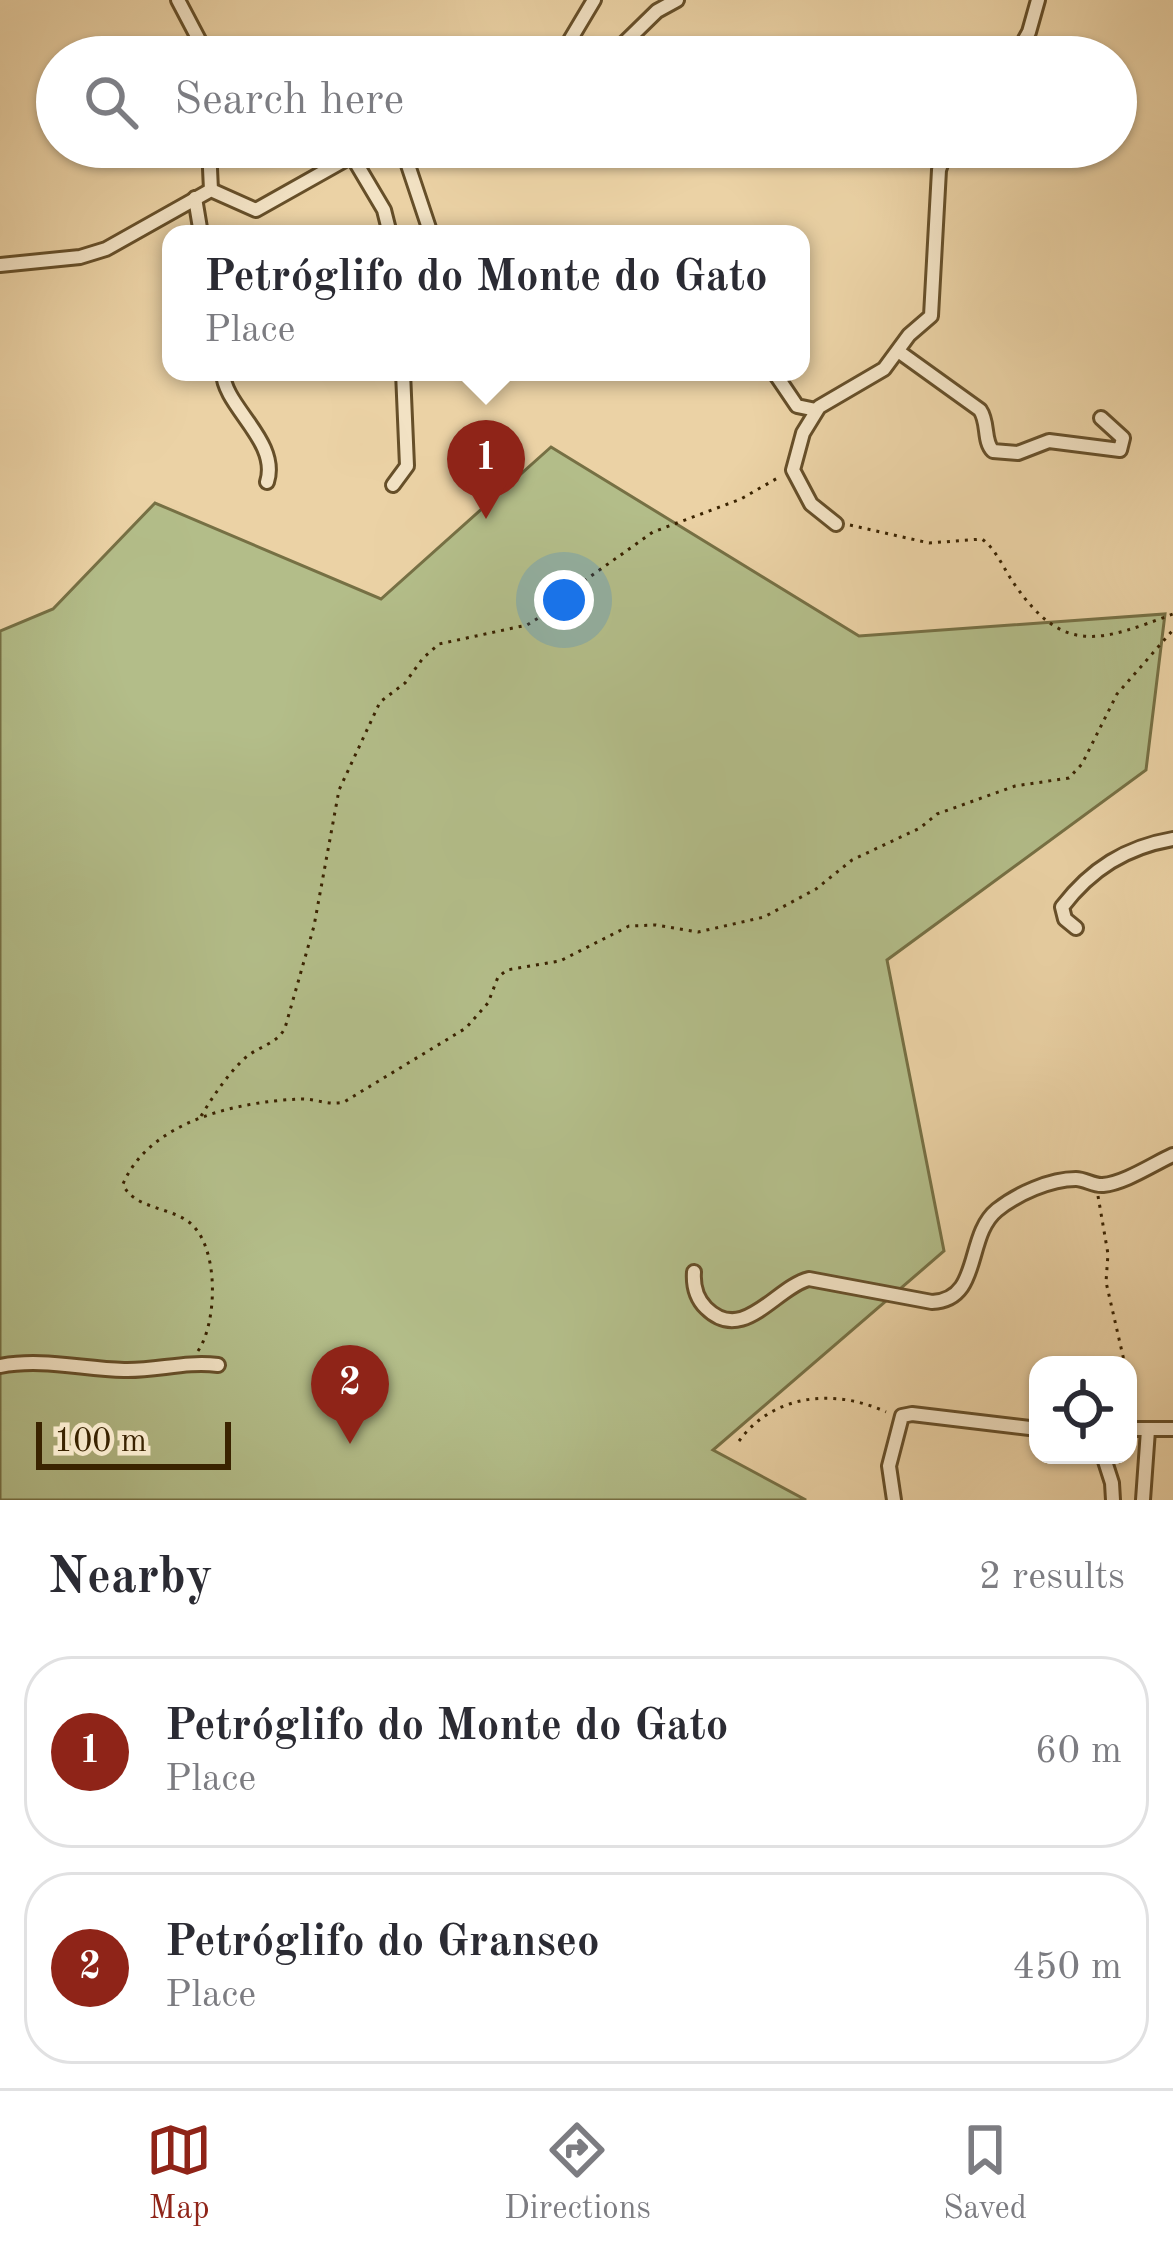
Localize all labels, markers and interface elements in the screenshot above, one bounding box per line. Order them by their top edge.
search box [36,36,1137,168]
icon: search [78,69,144,135]
text: Search here [174,79,404,124]
popup [162,225,810,381]
text: Petróglifo do Monte do Gato [204,256,768,301]
text: Place [204,311,296,350]
pin: 1 [447,420,525,519]
your location [534,570,594,630]
pin: 2 [311,1345,389,1444]
map controls [1029,1356,1137,1464]
button: locate [1029,1356,1137,1464]
scale bar [36,1416,231,1469]
text: 100 m [54,1426,147,1459]
text: Nearby [48,1553,213,1604]
text: 2 results [979,1558,1125,1597]
text: Petróglifo do Monte do Gato [165,1705,729,1750]
text: 1 [79,1732,101,1771]
text: 60 m [1035,1732,1122,1771]
text: Place [165,1760,256,1799]
text: Petróglifo do Granseo [165,1921,600,1966]
text: 2 [79,1948,101,1987]
text: 450 m [1012,1948,1122,1987]
text: Place [165,1976,256,2015]
tab: Map [146,2117,212,2230]
tab: Directions [504,2117,651,2230]
tab: Saved [943,2117,1027,2230]

